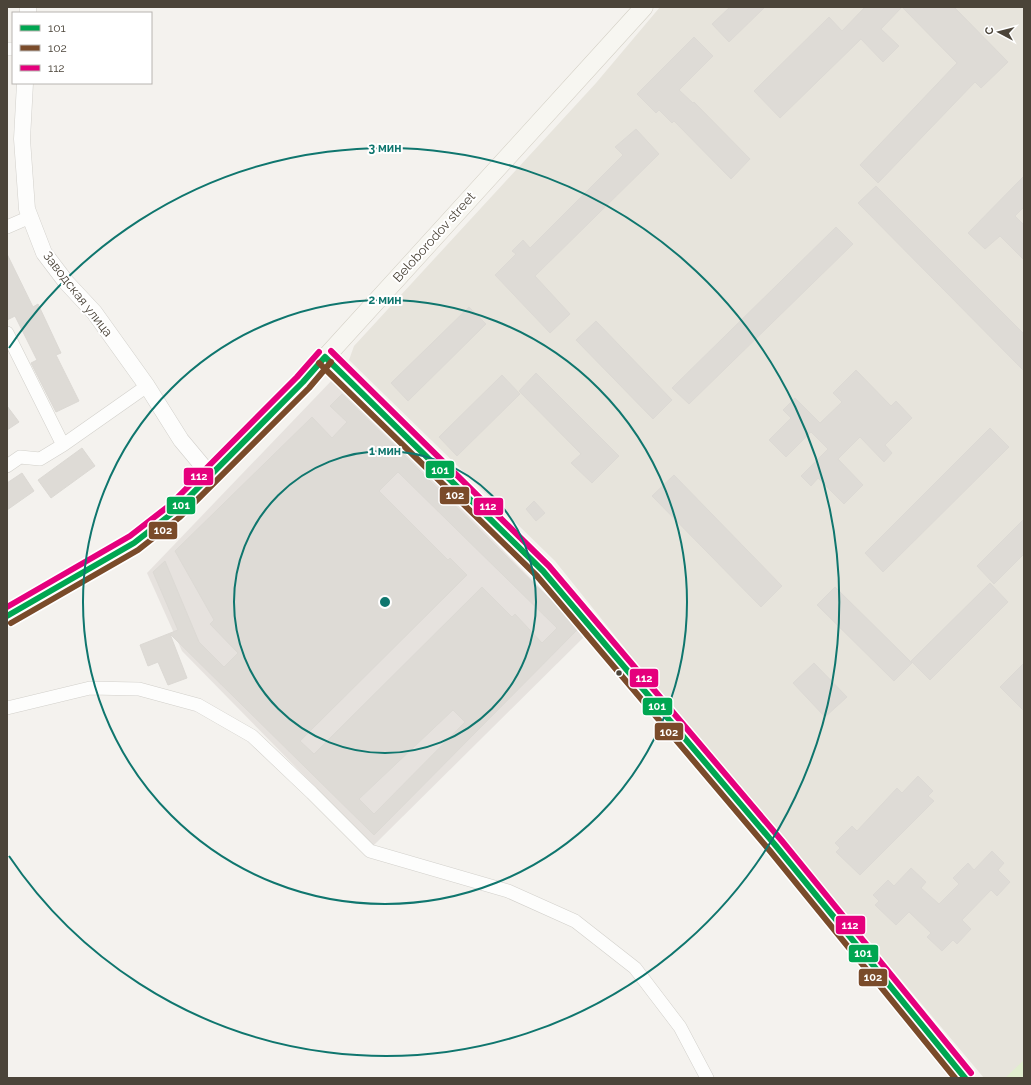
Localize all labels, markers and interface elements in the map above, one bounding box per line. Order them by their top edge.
legend [12,12,152,84]
north arrow [979,12,1019,52]
text: 101 [48,21,66,35]
text: С [983,26,997,35]
text: 102 [48,41,67,55]
text: 112 [48,61,65,75]
text: 3 мин [369,141,401,155]
street label: Beloborodov street [390,189,479,285]
street label: Заводская улица [40,248,116,340]
text: 2 мин [368,293,402,307]
text: 1 мин [369,444,401,458]
line badge: 101 [425,460,455,479]
text: 101 [431,464,449,477]
line badge: 112 [183,467,214,486]
text: 112 [190,470,208,483]
line badge: 102 [439,486,470,505]
text: 102 [446,489,464,502]
line badge: 101 [166,496,196,515]
line badge: 112 [473,497,504,516]
text: 101 [172,499,190,512]
text: 112 [479,500,497,513]
line badge: 102 [148,521,178,540]
text: 102 [154,524,172,537]
centre of rings [378,595,392,609]
unlabelled marker [614,668,624,678]
line badge: 112 [629,668,659,688]
text: 112 [635,672,653,685]
line badge: 101 [642,697,673,716]
text: 101 [648,700,666,713]
line badge: 102 [654,722,684,741]
text: 102 [660,726,678,739]
line badge: 112 [835,915,866,935]
text: 112 [841,919,859,932]
line badge: 101 [848,944,879,963]
text: 101 [854,947,872,960]
line badge: 102 [858,968,888,987]
text: 102 [864,971,882,984]

